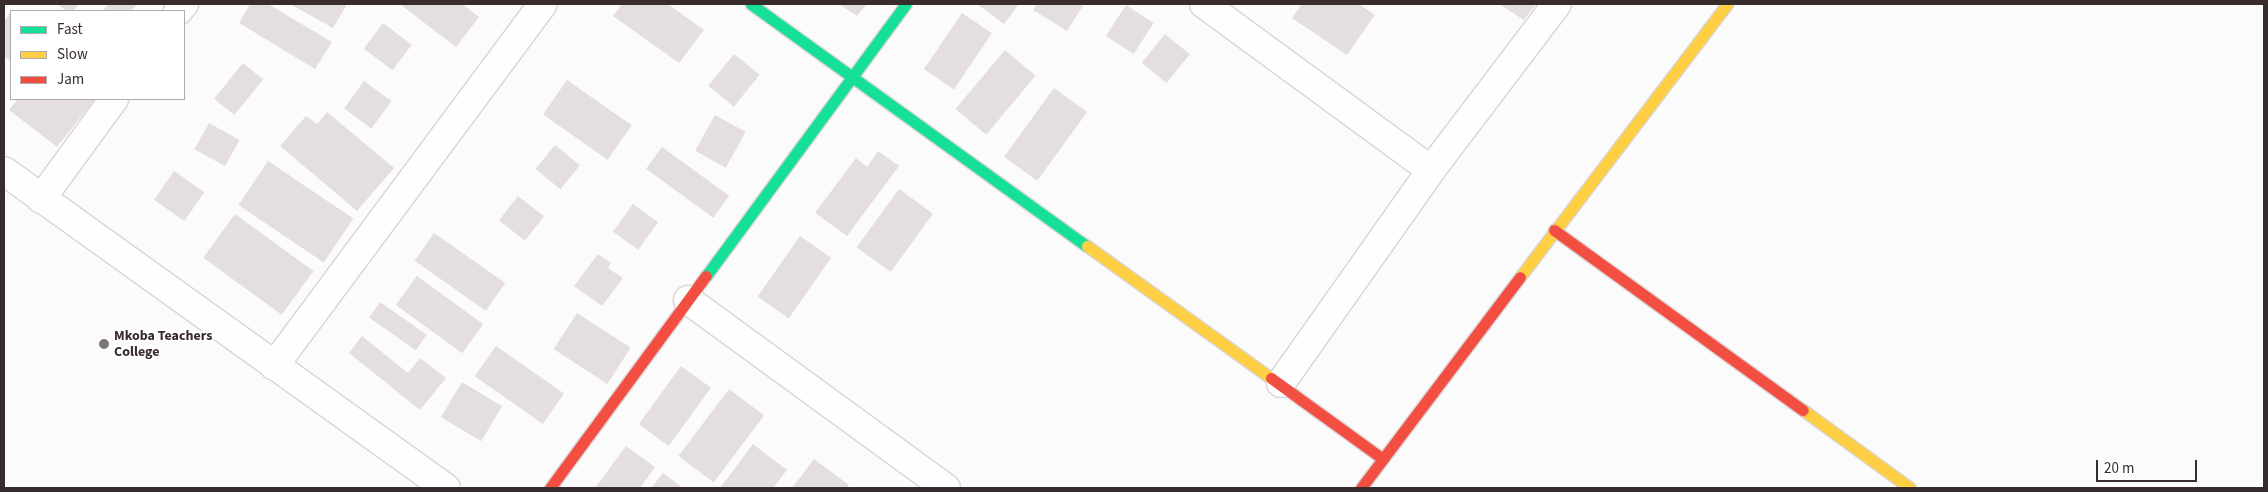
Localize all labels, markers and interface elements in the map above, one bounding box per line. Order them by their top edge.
legend [10,10,185,100]
text: Fast [57,19,83,40]
text: Slow [57,44,88,65]
text: Jam [57,69,84,90]
place label: Mkoba Teachers College [114,328,212,361]
marker: Mkoba Teachers College [98,338,110,350]
scale bar [2098,450,2199,482]
text: 20 m [2104,458,2134,479]

